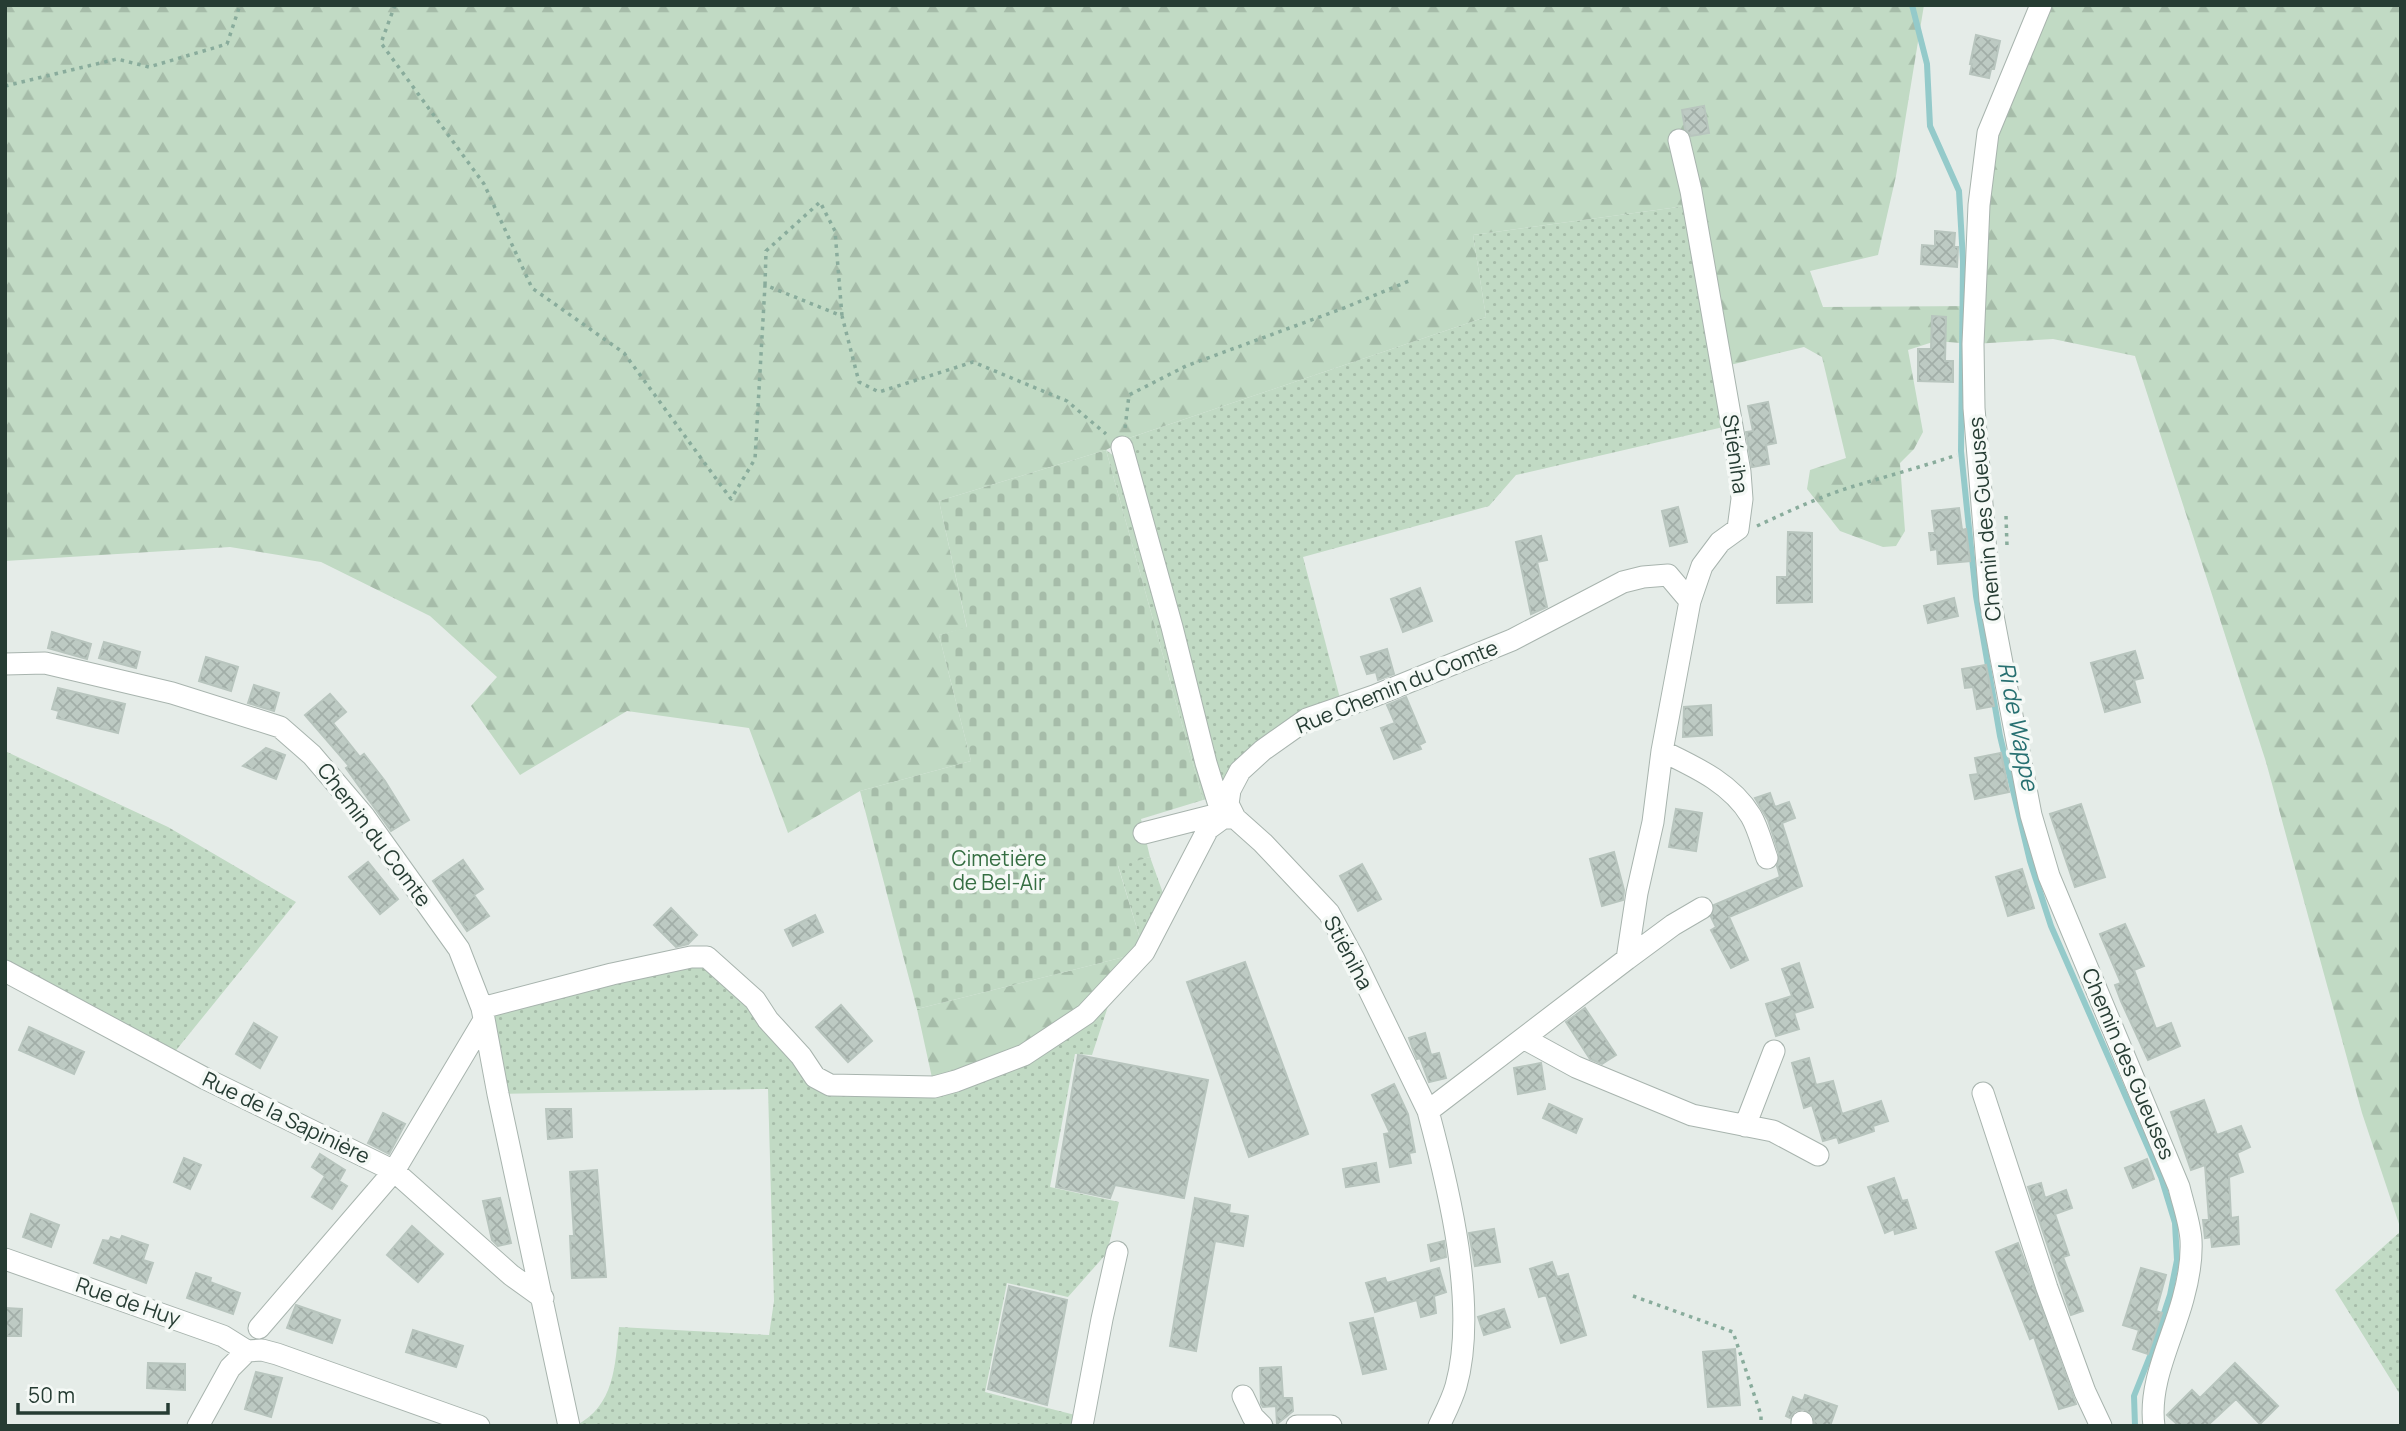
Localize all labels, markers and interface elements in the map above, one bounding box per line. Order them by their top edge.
street label: Stiéniha [1717,412,1755,495]
street label: Chemin des Gueuses [1961,416,2007,622]
street label: Rue Chemin du Comte [1291,633,1502,739]
water label: Ri de Wappe [1991,659,2047,794]
street label: Chemin du Comte [311,757,438,912]
park label: Cimetière de Bel-Air [951,844,1047,896]
street label: Stiéniha [1318,911,1380,994]
street label: Chemin des Gueuses [2076,964,2182,1163]
street label: Rue de la Sapinière [198,1064,375,1170]
street label: Rue de Huy [72,1270,184,1332]
scale bar [18,1372,168,1416]
text: 50 m [28,1381,75,1409]

